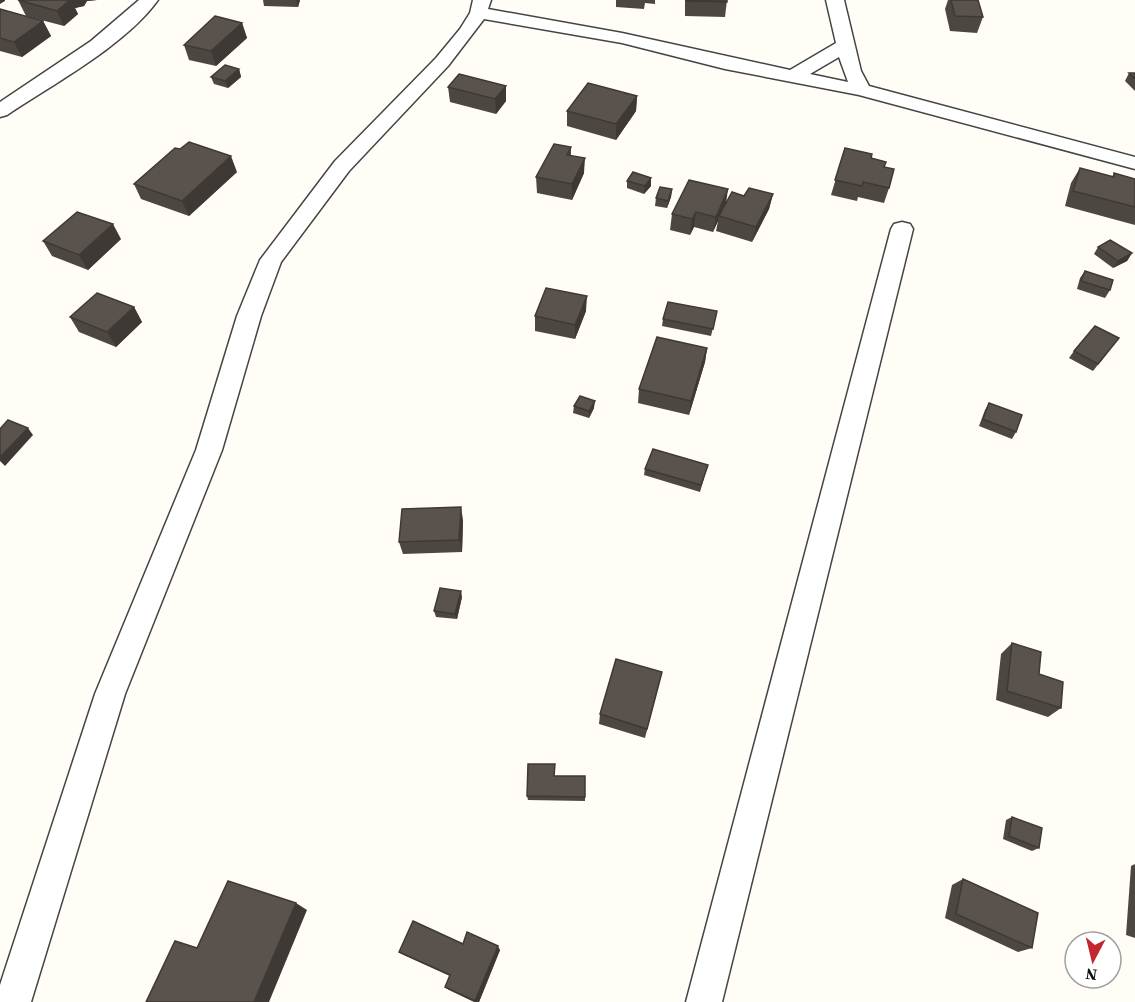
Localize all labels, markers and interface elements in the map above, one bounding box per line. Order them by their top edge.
north arrow [1063,930,1123,990]
text: N [1084,963,1098,987]

